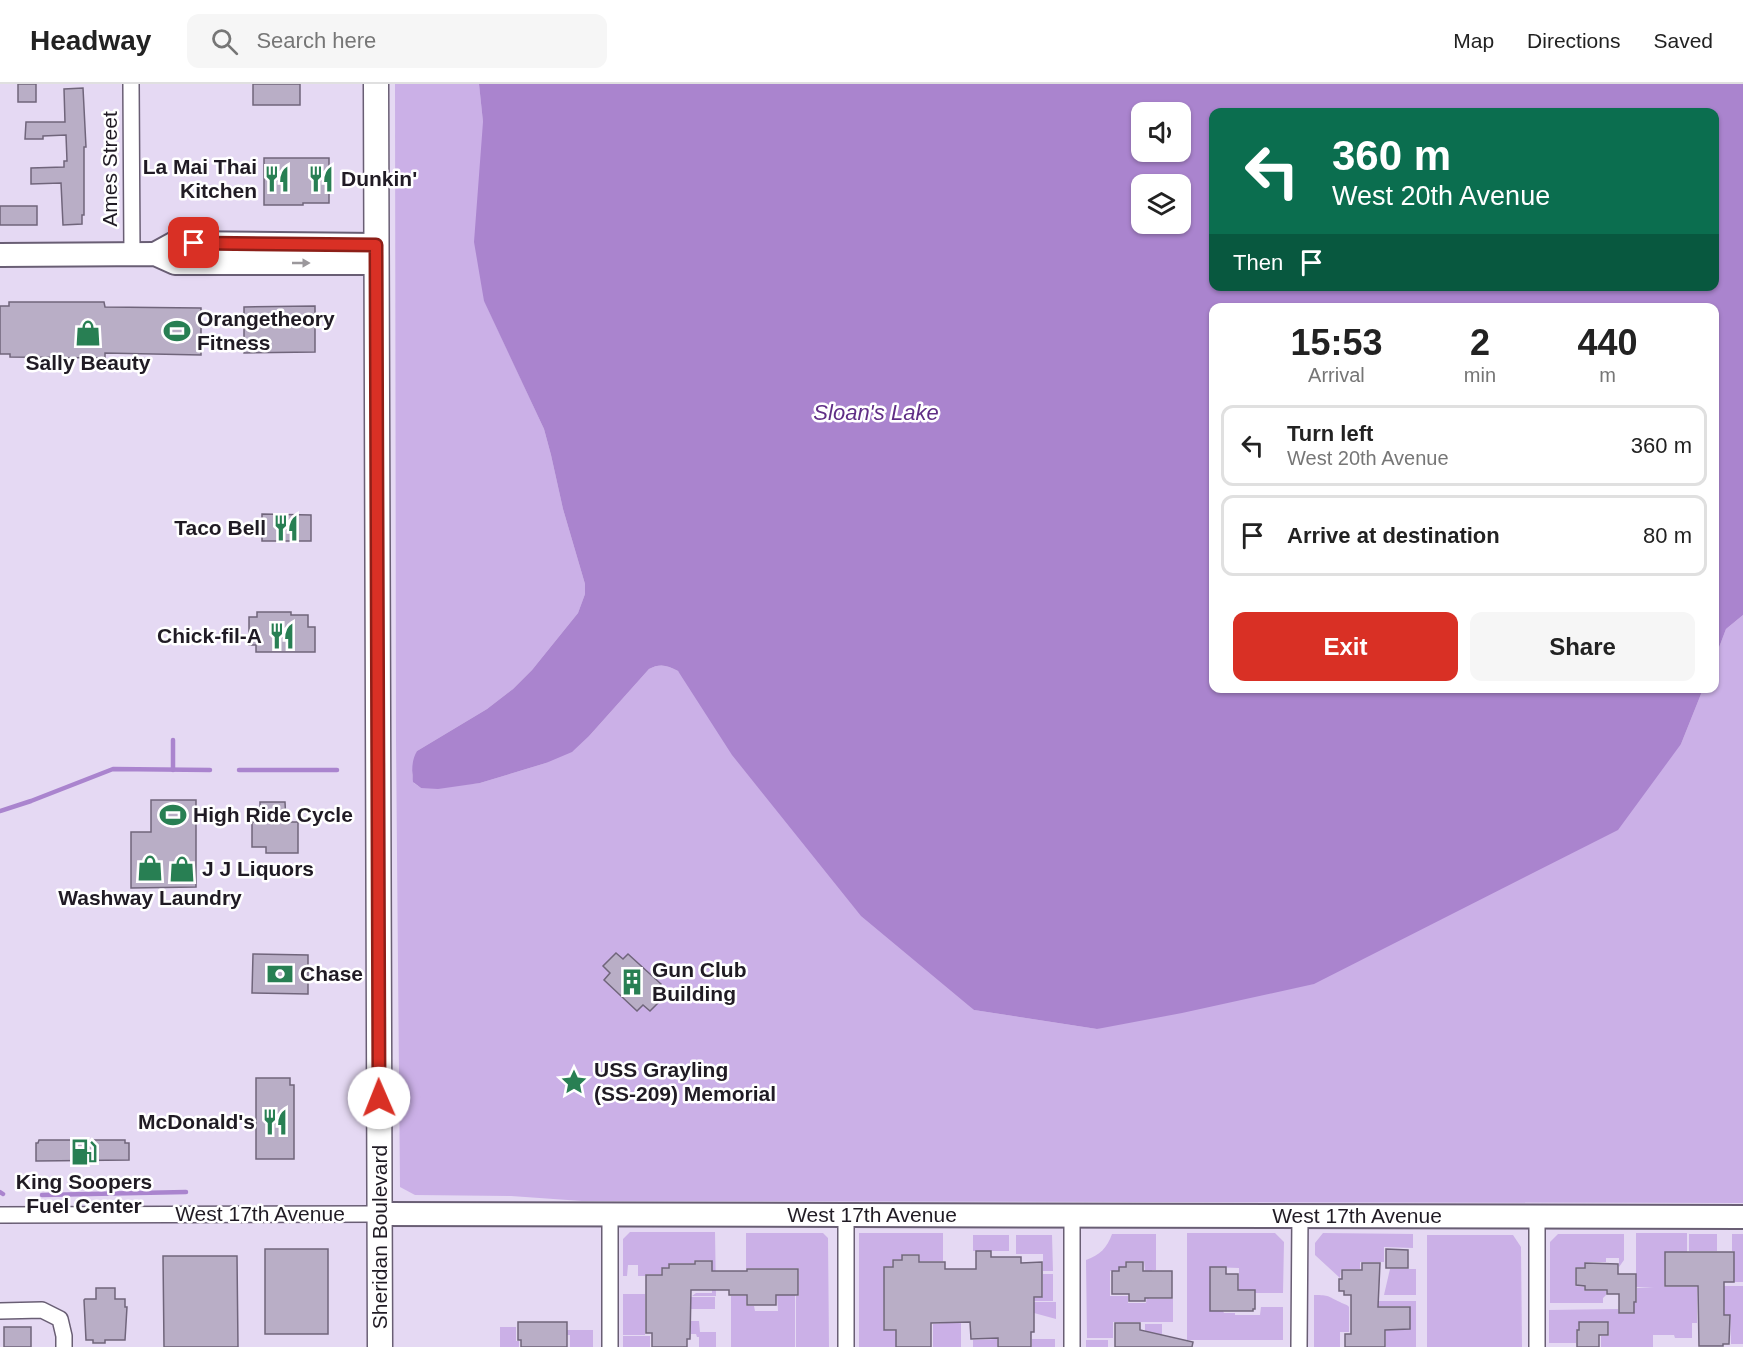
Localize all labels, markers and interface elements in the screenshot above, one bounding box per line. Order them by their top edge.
search box [187,14,607,68]
text: Headway [30,25,151,56]
icon: search [208,25,241,58]
text: Search here [256,28,376,53]
text: Map [1453,29,1494,52]
text: Directions [1527,29,1620,52]
text: Saved [1653,29,1713,52]
map controls [1131,102,1191,234]
button: sound [1131,102,1191,162]
street label: Ames Street [98,111,121,227]
icon: left [1233,132,1311,210]
text: 360 m [1332,132,1451,179]
place label: La Mai Thai Kitchen [143,155,257,202]
restaurant icon: La Mai Thai Kitchen [262,164,292,194]
restaurant icon: Dunkin' [306,164,336,194]
place label: Dunkin' [341,167,417,190]
button: layers [1131,174,1191,234]
text: West 20th Avenue [1332,181,1550,211]
pin [168,217,219,268]
icon: arrive [177,226,210,259]
icon: arrive [1295,246,1328,279]
text: Then [1233,250,1283,275]
one-way arrow [291,258,310,268]
place label: Orangetheory Fitness [197,307,335,354]
sports icon: Orangetheory Fitness [162,316,192,346]
shop icon: Sally Beauty [73,318,103,348]
text: 15:53 [1290,322,1382,363]
text: 2 [1470,322,1490,363]
text: 440 [1577,322,1638,363]
place label: Sally Beauty [26,351,151,374]
text: Arrival [1308,364,1365,386]
text: min [1464,364,1496,386]
text: m [1599,364,1616,386]
water label: Sloan's Lake [813,400,939,425]
text: Turn left [1287,421,1373,446]
icon: left [1236,429,1269,462]
text: 360 m [1631,433,1692,458]
text: West 20th Avenue [1287,447,1449,469]
restaurant icon: Taco Bell [271,513,301,543]
place label: Taco Bell [174,516,266,539]
icon: arrive [1236,519,1269,552]
text: Arrive at destination [1287,523,1500,548]
text: 80 m [1643,523,1692,548]
button: Exit [1233,612,1458,681]
button: Share [1470,612,1695,681]
restaurant icon: Chick-fil-A [267,621,297,651]
place label: Chick-fil-A [157,624,262,647]
sports icon: High Ride Cycle [158,800,188,830]
place label: High Ride Cycle [193,803,353,826]
shop icon: Washway Laundry [135,853,165,883]
shop icon: J J Liquors [167,854,197,884]
place label: J J Liquors [202,857,314,880]
place label: Washway Laundry [58,886,242,909]
place label: Gun Club Building [652,958,746,1005]
bank icon: Chase [265,959,295,989]
place label: Chase [300,962,363,985]
building icon: Gun Club Building [617,967,647,997]
place label: USS Grayling (SS-209) Memorial [594,1058,776,1105]
position arrow [347,1066,411,1130]
place icon: USS Grayling (SS-209) Memorial [559,1067,589,1097]
restaurant icon: McDonald's [260,1107,290,1137]
place label: McDonald's [138,1110,255,1133]
fuel station icon: King Soopers Fuel Center [69,1137,99,1167]
street label: Sheridan Boulevard [368,1145,391,1329]
place label: King Soopers Fuel Center [16,1170,152,1217]
street label: West 17th Avenue [175,1202,345,1225]
street label: West 17th Avenue [787,1203,957,1226]
street label: West 17th Avenue [1272,1204,1442,1227]

